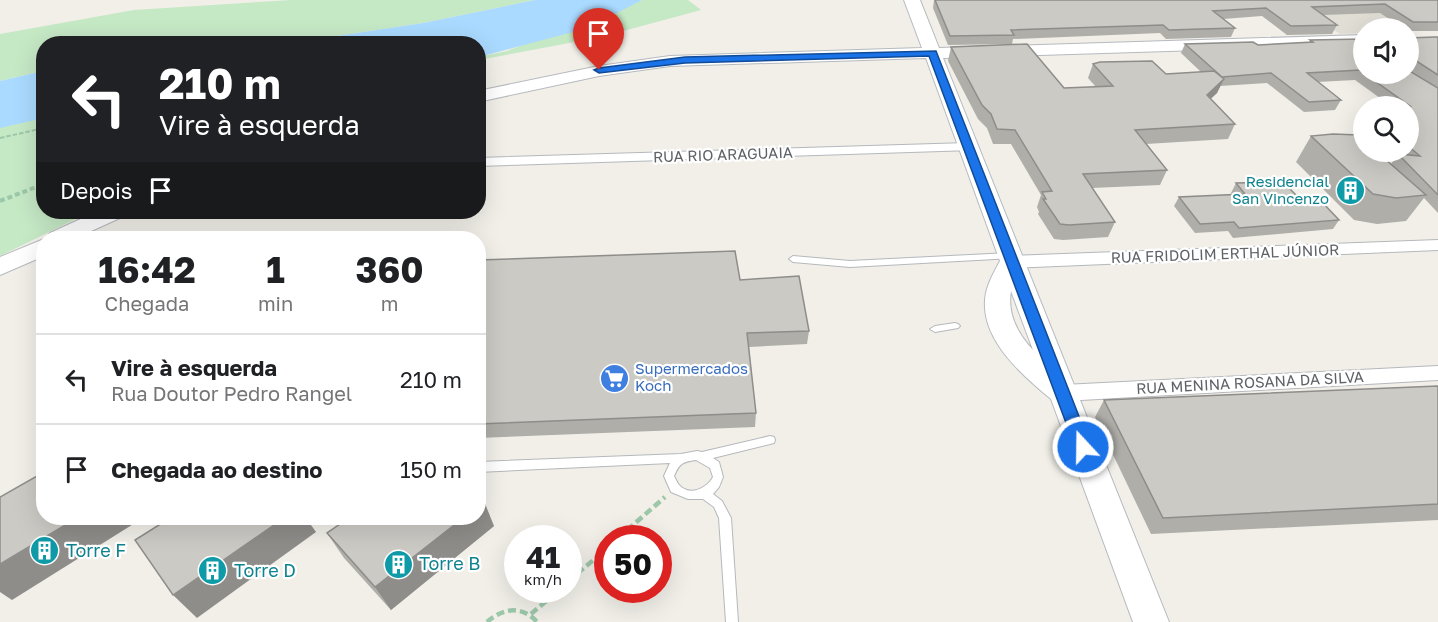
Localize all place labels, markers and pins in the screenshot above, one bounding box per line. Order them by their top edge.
pin [573,8,624,70]
place label: Residencial San Vincenzo [1232,172,1329,207]
building icon: Residencial San Vincenzo [1334,175,1366,207]
place label: Supermercados Koch [635,359,748,394]
supermarket icon: Supermercados Koch [598,362,630,394]
building icon: Torre F [29,535,61,567]
place label: Torre F [66,539,126,561]
building icon: Torre B [382,548,414,580]
place label: Torre B [419,552,480,574]
building icon: Torre D [197,555,229,587]
place label: Torre D [234,559,296,581]

